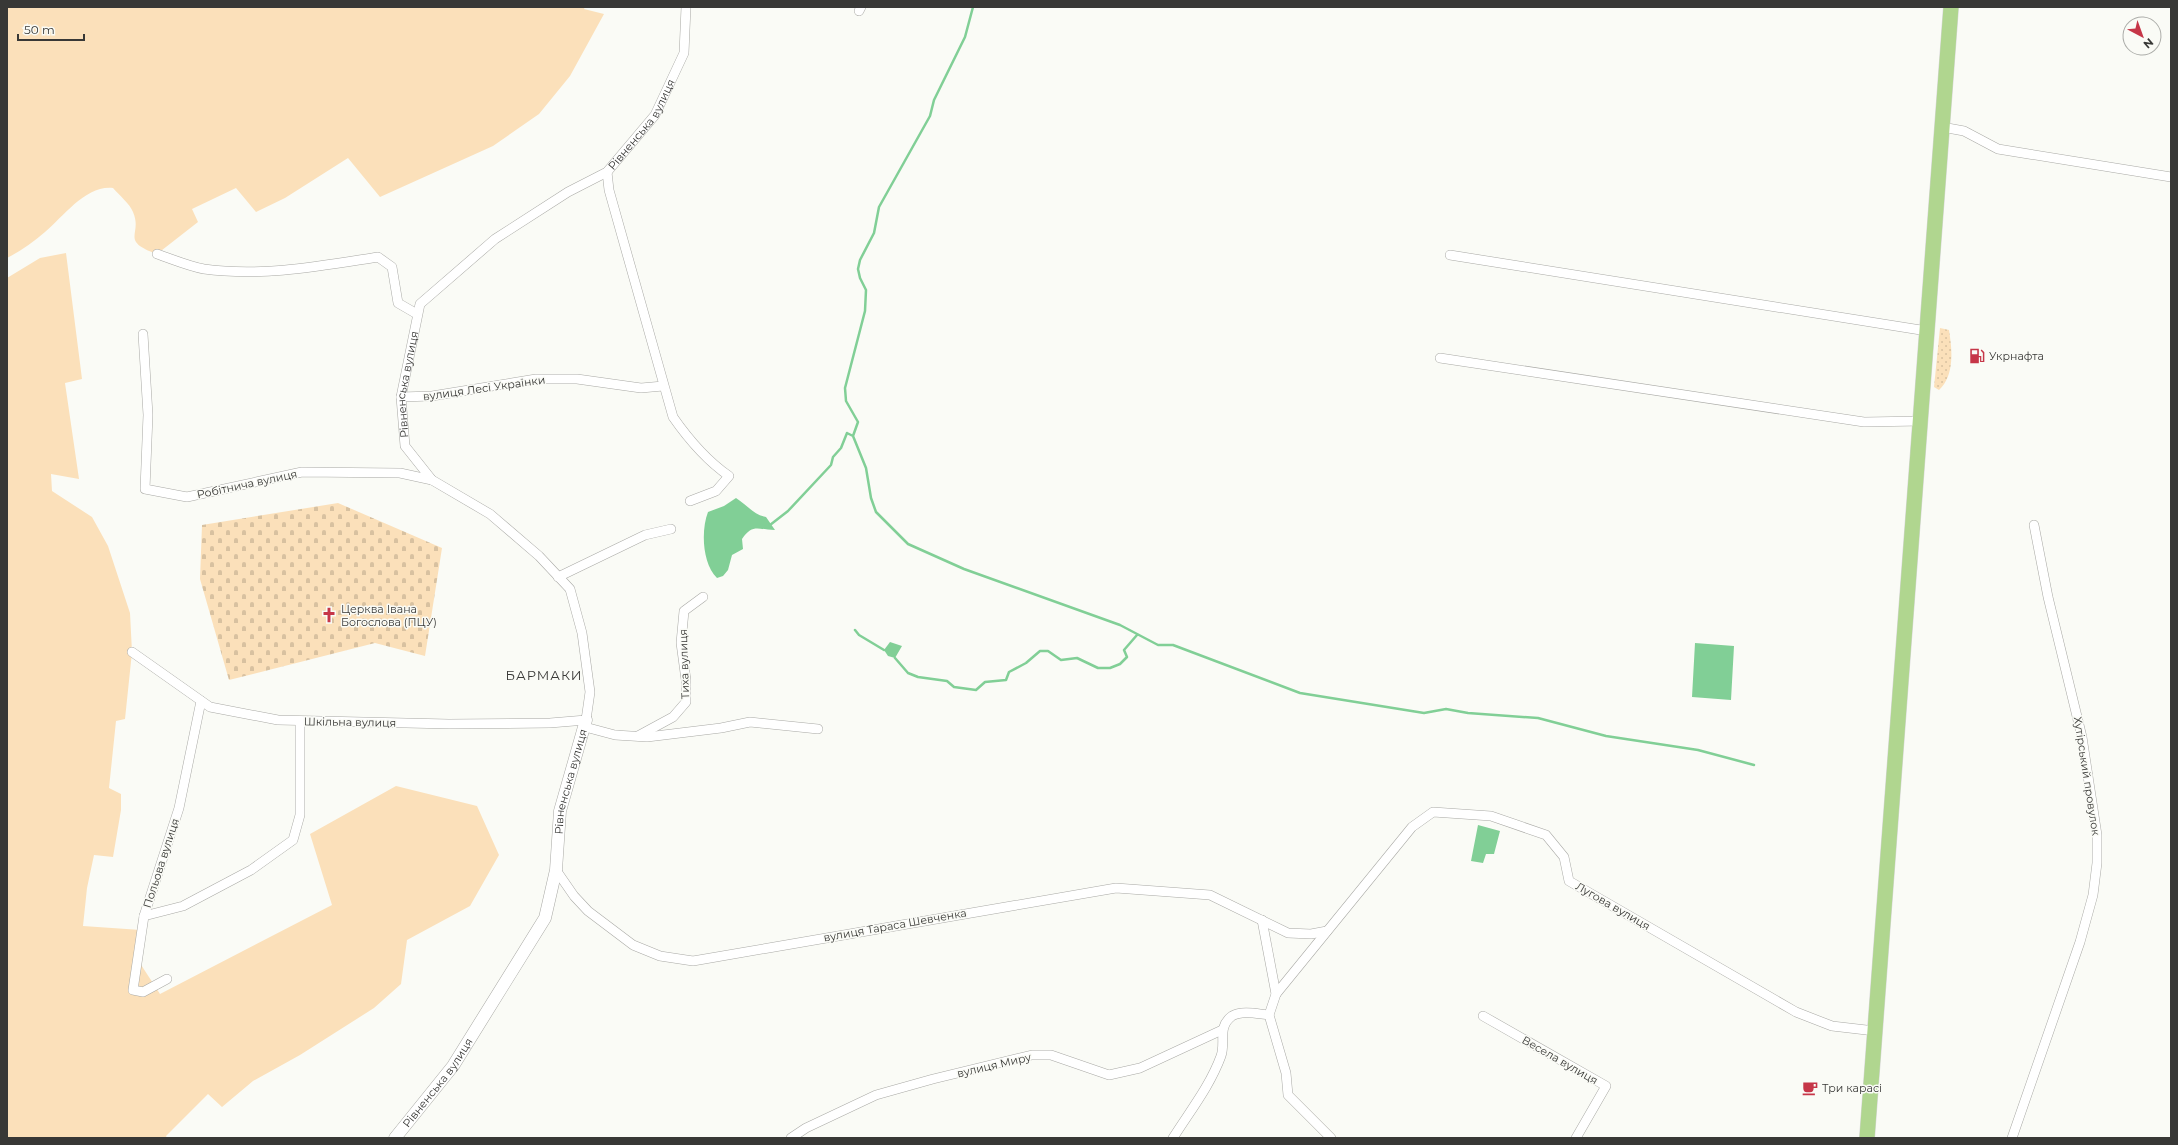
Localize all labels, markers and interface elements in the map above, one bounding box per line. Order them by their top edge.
scale bar [18,16,84,42]
north arrow [2122,16,2162,56]
text: 50 m [24,22,55,37]
text: N [2141,35,2157,52]
street label: Рівненська вулиця [605,77,678,173]
street label: Рівненська вулиця [394,330,421,438]
fuel station icon: Укрнафта [1968,347,1986,365]
place label: Укрнафта [1989,349,2044,363]
street label: вулиця Лесі Українки [422,372,546,404]
street label: Робітнича вулиця [196,467,298,501]
place label: Церква Івана Богослова (ПЦУ) [341,602,437,629]
church icon: Церква Івана Богослова (ПЦУ) [320,606,338,624]
street label: Тиха вулиця [676,629,692,699]
district label: БАРМАКИ [506,667,582,683]
street label: Шкільна вулиця [304,714,396,730]
street label: Хутірський провулок [2071,715,2103,837]
street label: Рівненська вулиця [551,727,590,835]
street label: Польова вулиця [140,816,182,910]
street label: Лугова вулиця [1573,879,1653,933]
street label: вулиця Тараса Шевченка [822,906,968,944]
street label: Весела вулиця [1520,1033,1600,1087]
street label: Рівненська вулиця [399,1035,476,1130]
street label: вулиця Миру [955,1049,1033,1080]
cafe icon: Три карасі [1801,1079,1819,1097]
place label: Три карасі [1822,1081,1882,1095]

